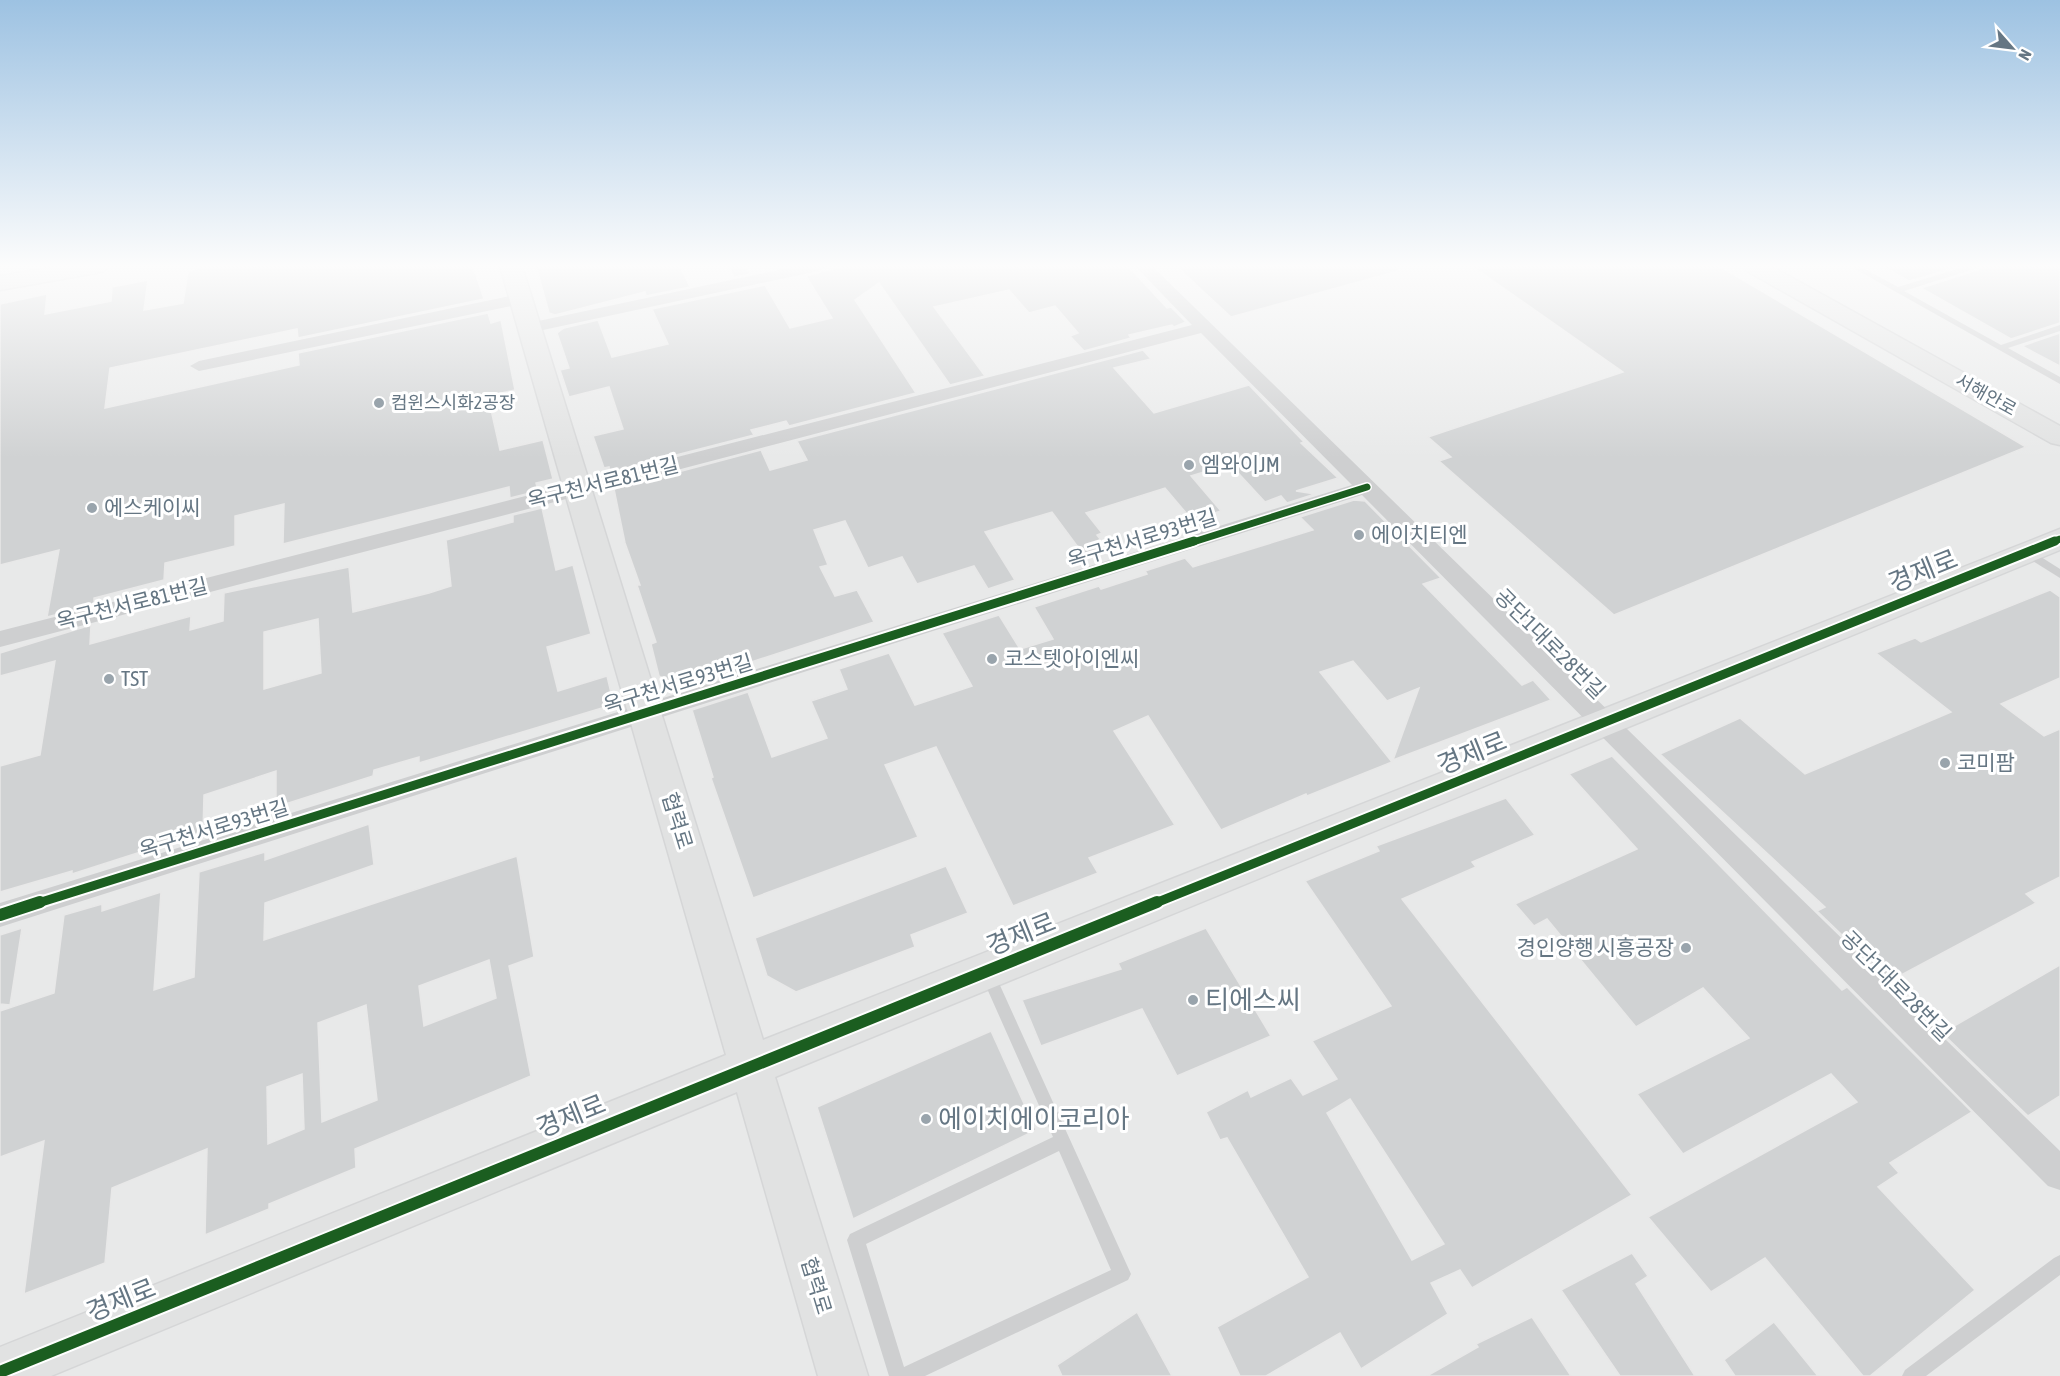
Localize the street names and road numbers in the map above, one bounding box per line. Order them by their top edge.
street label: 서해안로 [1952,369,2020,420]
street label: 옥구천서로81번길 [525,452,681,512]
street label: 옥구천서로93번길 [1064,504,1219,572]
street label: 경제로 [1884,544,1962,598]
street label: 옥구천서로81번길 [54,573,210,633]
street label: 공단1대로28번길 [1491,583,1611,703]
street label: 옥구천서로93번길 [600,649,755,717]
street label: 경제로 [1433,726,1511,780]
street label: 협력로 [658,789,698,852]
street label: 옥구천서로93번길 [136,794,291,862]
street label: 경제로 [982,907,1060,961]
street label: 공단1대로28번길 [1837,925,1957,1045]
street label: 경제로 [532,1089,610,1143]
street label: 협력로 [797,1254,837,1317]
street label: 경제로 [82,1273,160,1327]

